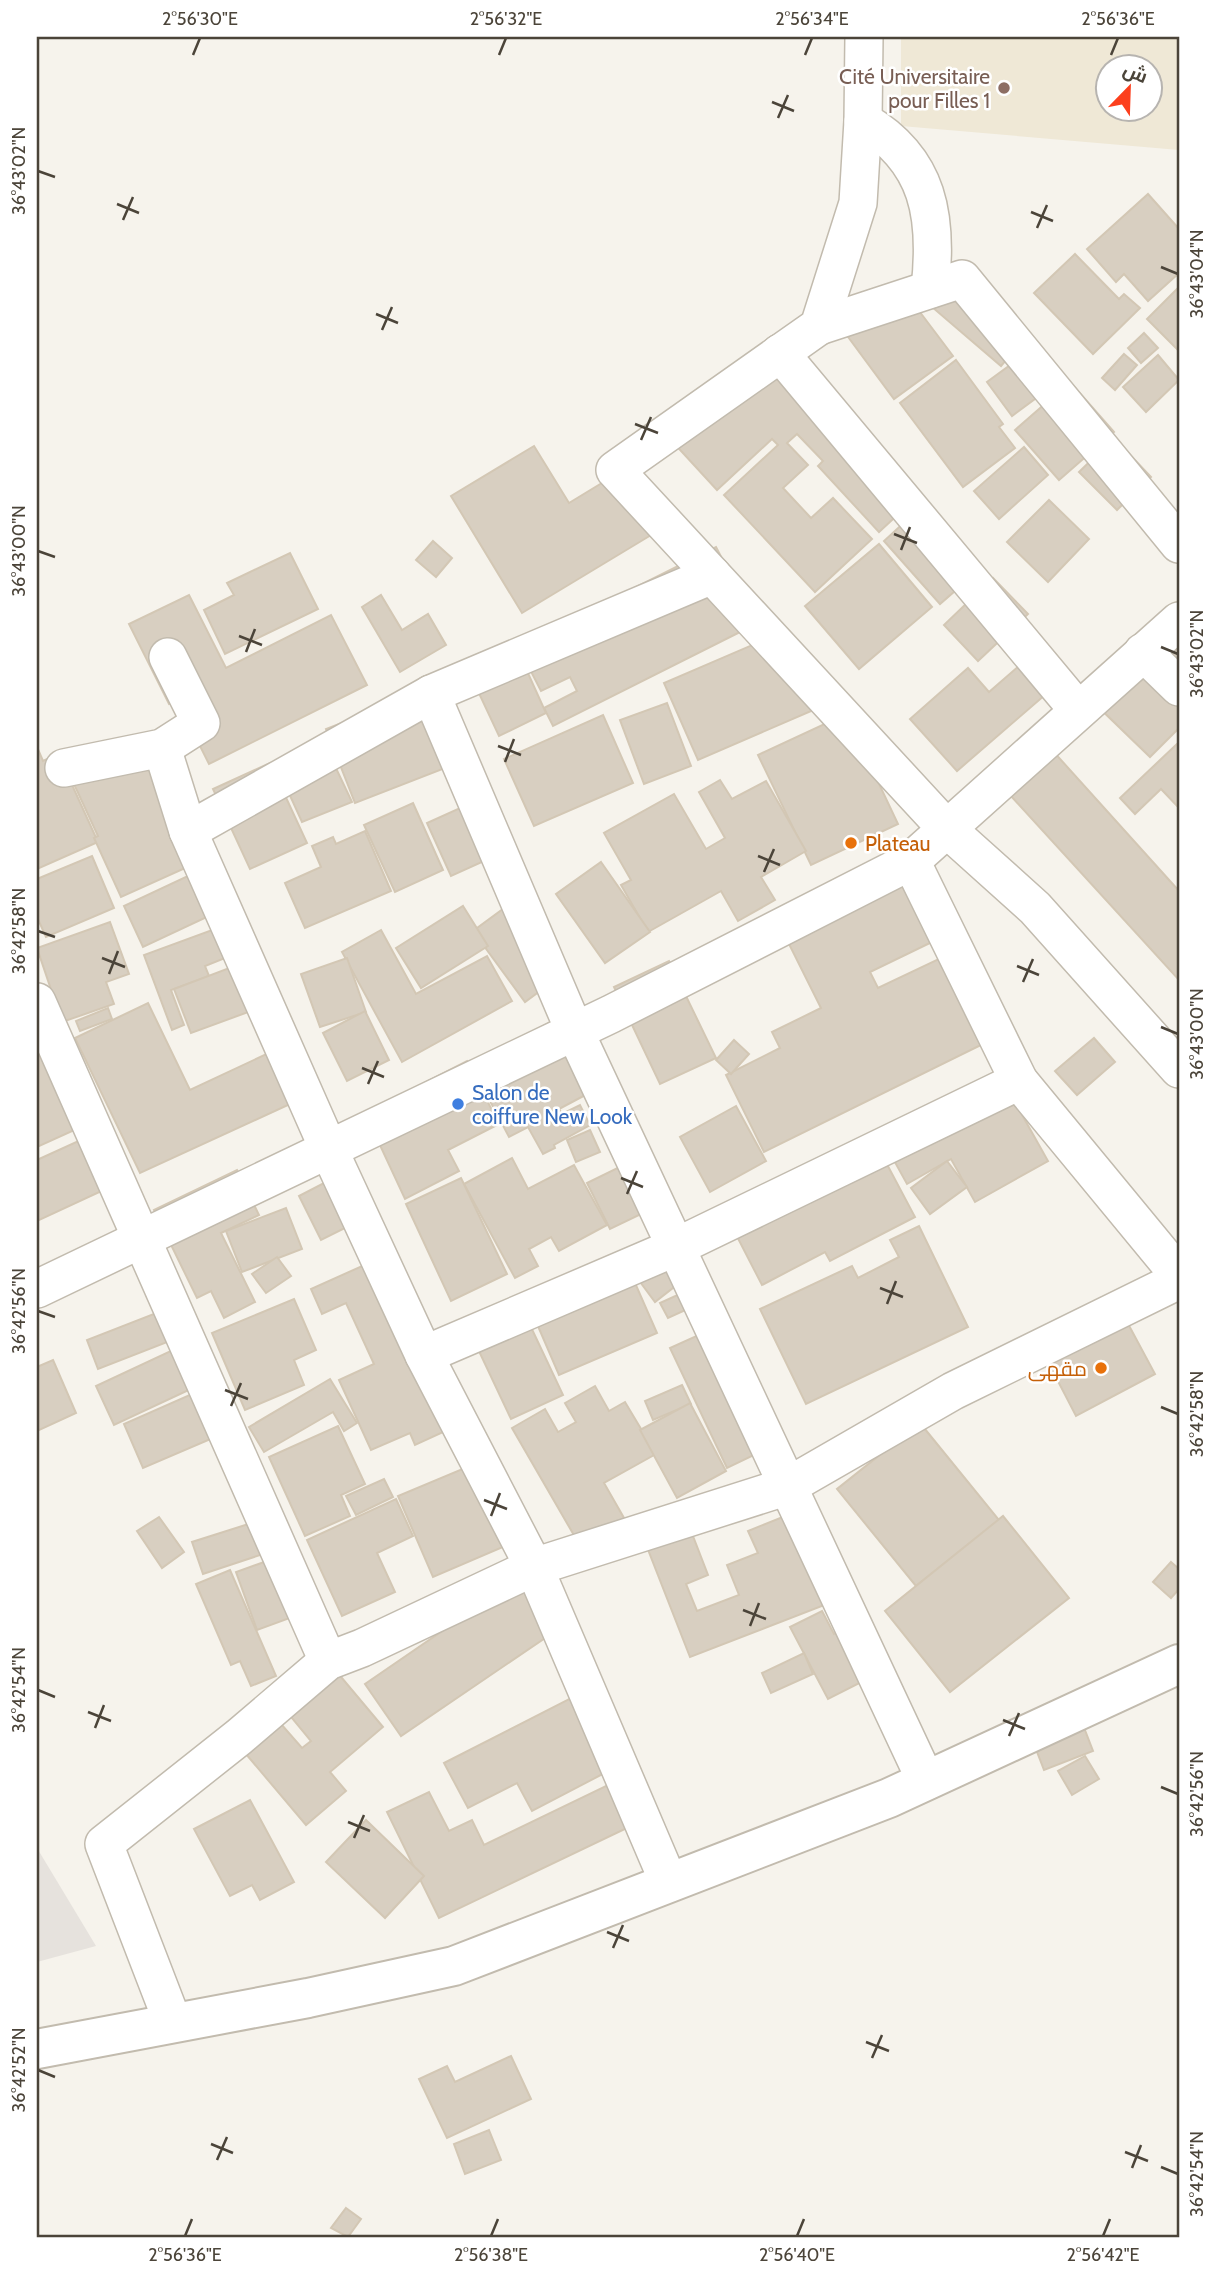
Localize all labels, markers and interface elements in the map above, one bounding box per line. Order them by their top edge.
text: 2°56'30"E [162,8,238,30]
text: 2°56'32"E [470,8,542,30]
text: 2°56'34"E [775,8,849,30]
text: 2°56'36"E [1081,8,1155,30]
north arrow [1094,52,1164,122]
text: ش [1120,57,1151,88]
place label: Cité Universitaire pour Filles 1 [839,64,990,113]
marker: Cité Universitaire pour Filles 1 [996,80,1012,96]
text: 36°43'02"N [8,127,30,215]
text: 36°43'04"N [1186,230,1208,318]
text: 36°43'00"N [8,505,30,597]
text: 36°43'02"N [1186,610,1208,698]
place label: Plateau [865,831,931,856]
marker: Plateau [843,835,859,851]
text: 36°42'58"N [8,888,30,974]
text: 36°43'00"N [1186,988,1208,1080]
place label: Salon de coiffure New Look [472,1080,633,1129]
marker: Salon de coiffure New Look [450,1096,466,1112]
text: 36°42'56"N [8,1268,30,1354]
place label: مقهى [1028,1356,1087,1382]
marker: مقهى [1093,1360,1109,1376]
text: 36°42'58"N [1186,1371,1208,1457]
text: 36°42'54"N [8,1647,30,1733]
text: 36°42'56"N [1186,1751,1208,1837]
text: 36°42'52"N [8,2027,30,2113]
text: 36°42'54"N [1186,2131,1208,2217]
text: 2°56'36"E [148,2244,222,2266]
text: 2°56'38"E [454,2244,528,2266]
text: 2°56'40"E [759,2244,835,2266]
text: 2°56'42"E [1067,2244,1140,2266]

